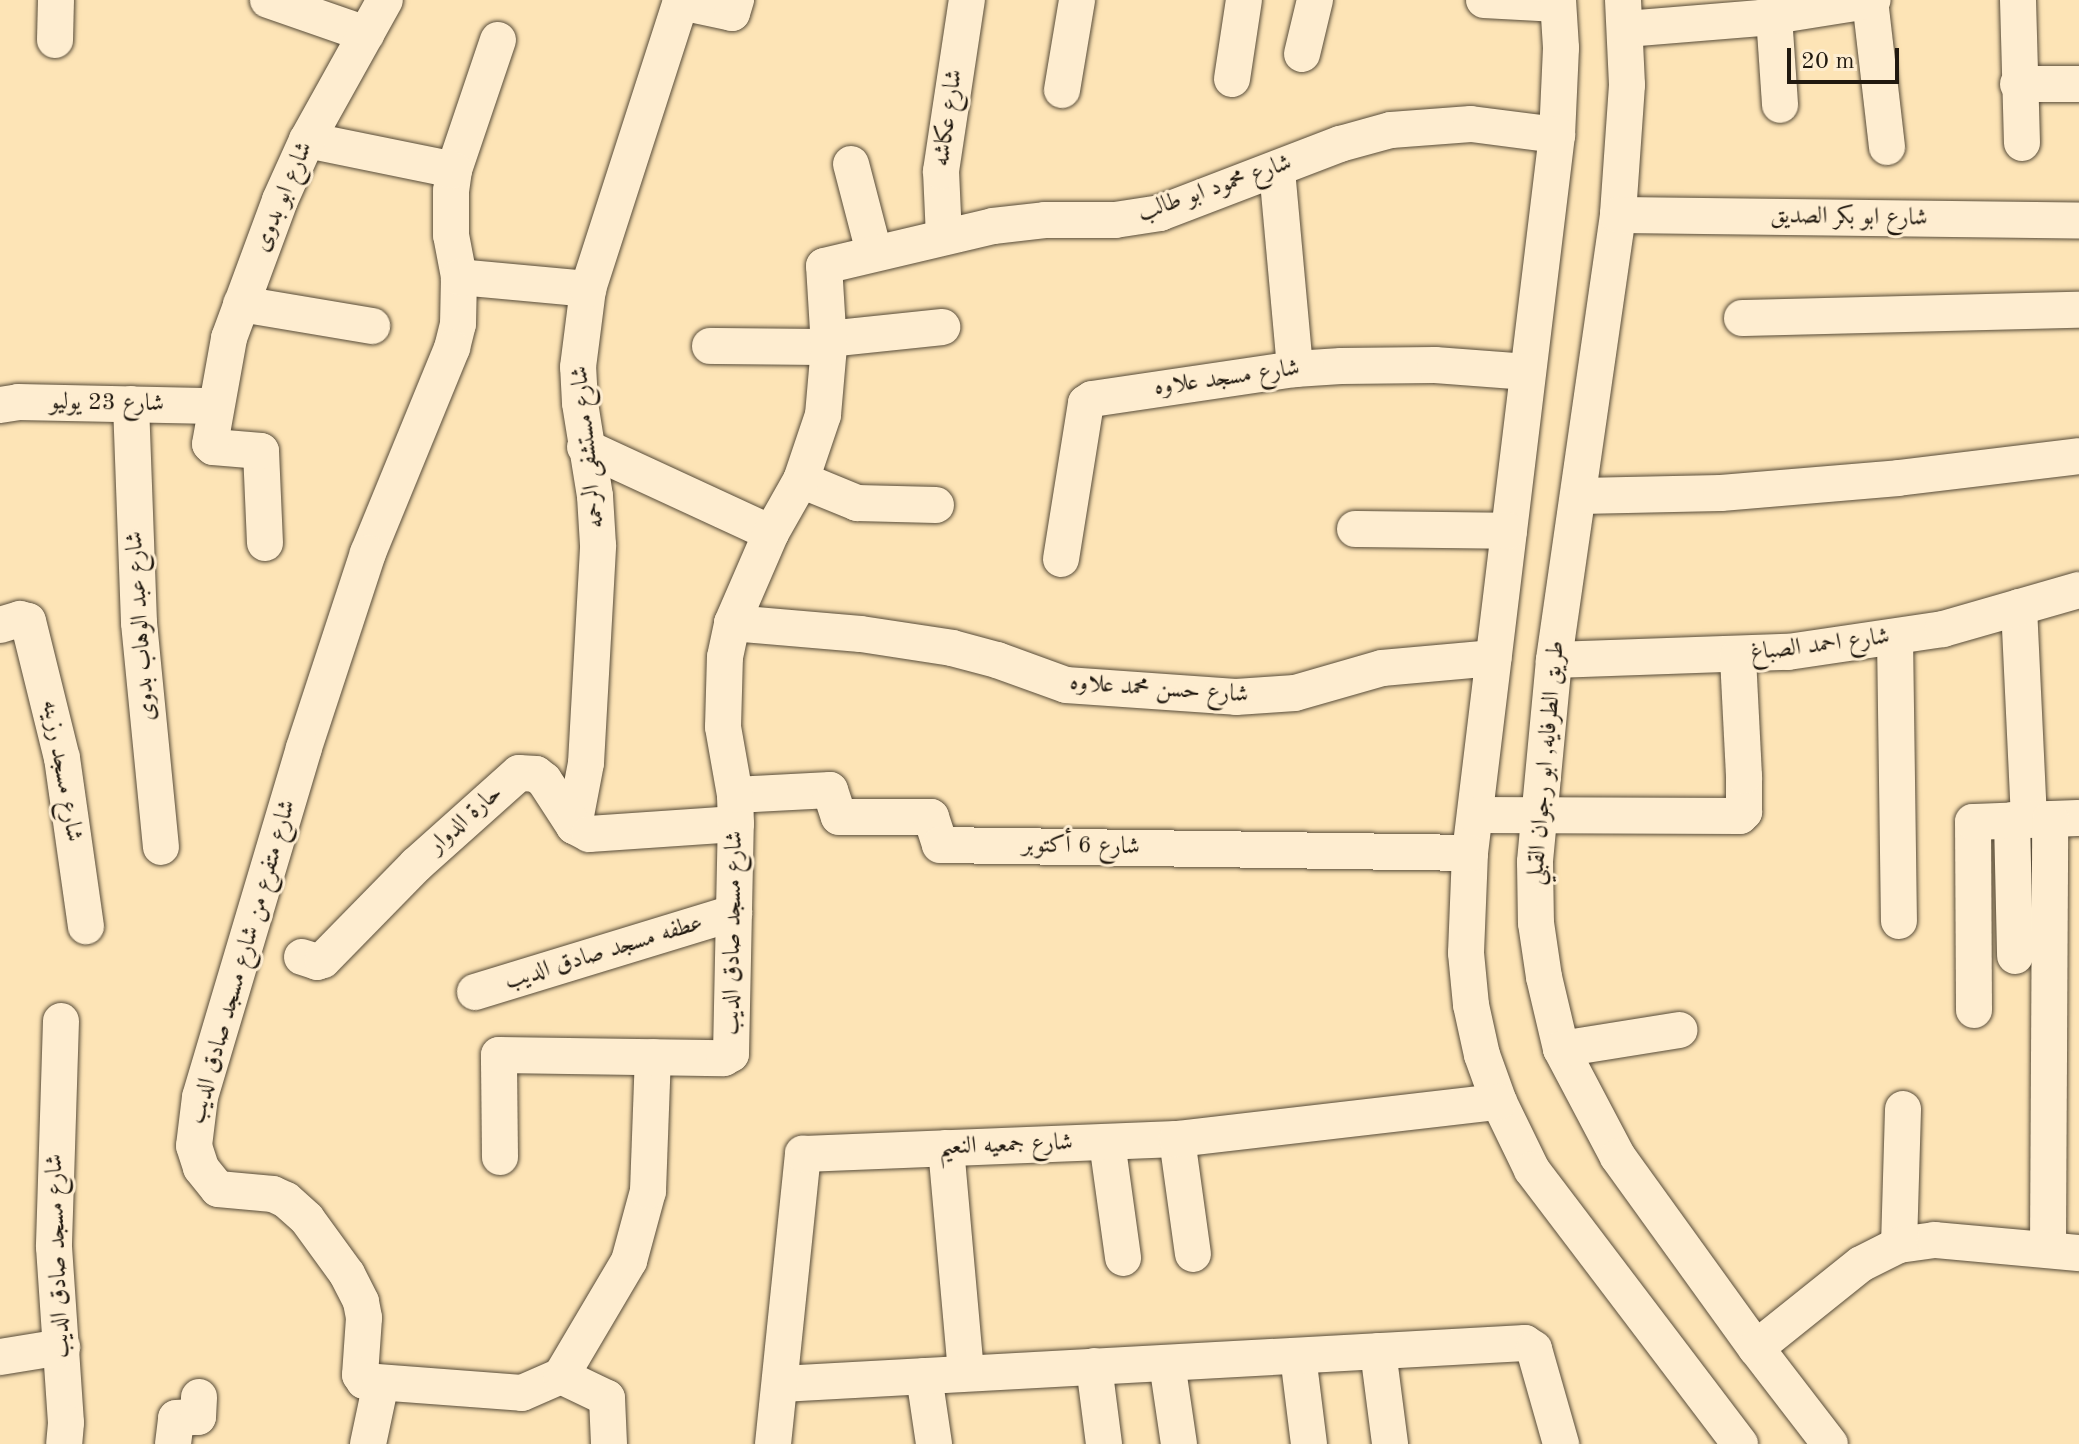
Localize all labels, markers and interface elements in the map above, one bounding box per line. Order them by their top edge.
scale bar [1791,32,1903,82]
text: 20 m [1801,50,1855,74]
street label: شارع عكاشه [928,68,970,168]
street label: شارع ابو بدوى [248,138,320,256]
street label: شارع محمود ابو طالب [1134,149,1296,229]
street label: شارع ابو بكر الصديق [1770,202,1928,234]
street label: شارع مسجد علاوه [1152,355,1302,403]
street label: شارع مستشفى الرحمه [566,364,612,530]
street label: شارع 23 يوليو [50,389,164,419]
street label: شارع عبد الوهاب بدوى [121,530,163,722]
street label: شارع احمد الصباغ [1749,623,1891,669]
street label: طريق الطرفايه, ابو رجوان القبلي [1522,640,1572,886]
street label: شارع حسن محمد علاوه [1069,669,1249,711]
street label: شارع مسجد رزينه [34,698,88,844]
street label: حارة الدوار [423,779,509,861]
street label: شارع متفرع من شارع مسجد صادق الديب [183,797,303,1127]
street label: شارع مسجد صادق الديب [718,831,750,1035]
street label: شارع 6 أكتوبر [1022,832,1140,862]
street label: عطفه مسجد صادق الديب [502,909,706,997]
street label: شارع جمعيه النعيم [939,1129,1073,1163]
street label: شارع مسجد صادق الديب [41,1153,77,1359]

